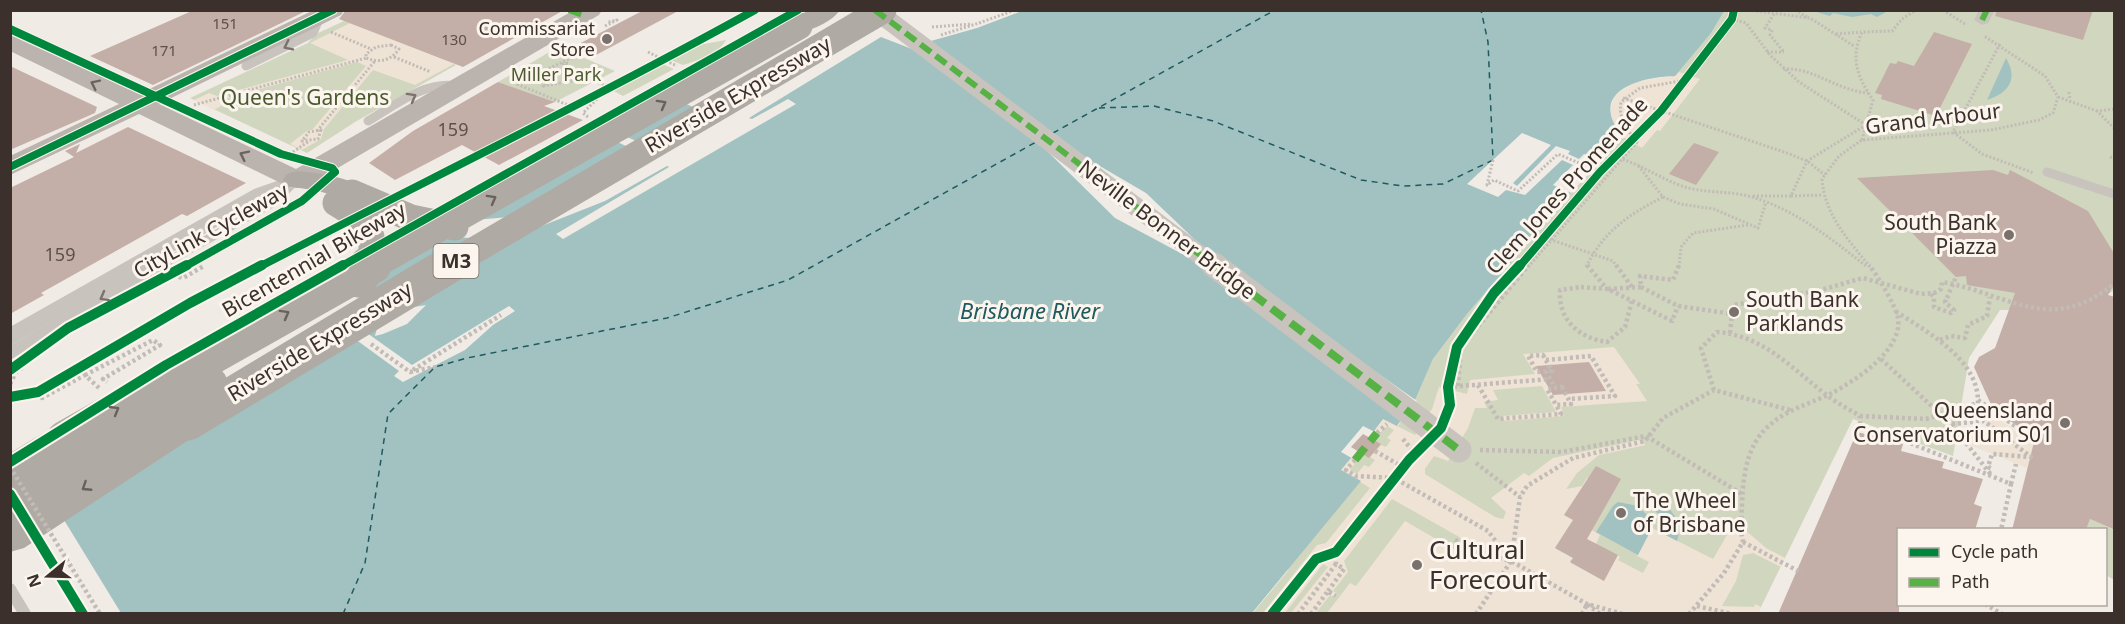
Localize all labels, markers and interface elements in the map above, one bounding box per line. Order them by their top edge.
house number: 151 [212,13,238,33]
place label: Commissariat Store [478,16,595,61]
house number: 130 [441,29,467,49]
street label: Riverside Expressway [639,29,836,159]
marker: Commissariat Store [600,32,614,46]
one-way arrow [283,38,294,50]
house number: 171 [151,40,177,60]
park label: Miller Park [511,62,602,86]
one-way arrow [91,79,102,91]
park label: Queen's Gardens [221,83,389,111]
street label: Clem Jones Promenade [1479,91,1653,280]
one-way arrow [405,93,416,104]
street label: Grand Arbour [1864,96,2002,140]
one-way arrow [656,99,666,111]
house number: 159 [438,117,468,141]
one-way arrow [239,151,250,162]
street label: Neville Bonner Bridge [1073,153,1262,305]
street label: CityLink Cycleway [128,176,293,284]
street label: Bicentennial Bikeway [216,195,411,323]
one-way arrow [486,195,496,206]
place label: South Bank Piazza [1884,208,1998,260]
marker: South Bank Piazza [2002,228,2016,242]
house number: 159 [45,242,75,266]
road number: M3 [434,244,478,278]
street label: Riverside Expressway [222,275,417,407]
place label: South Bank Parklands [1746,285,1860,337]
one-way arrow [100,290,110,301]
water label: Brisbane River [960,295,1101,325]
marker: South Bank Parklands [1727,305,1741,319]
one-way arrow [279,310,289,321]
place label: Queensland Conservatorium S01 [1853,396,2053,448]
one-way arrow [109,406,119,417]
marker: Queensland Conservatorium S01 [2058,416,2072,430]
one-way arrow [82,480,92,492]
place label: The Wheel of Brisbane [1633,486,1746,538]
marker: The Wheel of Brisbane [1614,506,1628,520]
legend [1897,528,2107,606]
place label: Cultural Forecourt [1429,531,1548,597]
text: Cycle path [1951,539,2038,563]
north arrow [18,546,78,606]
marker: Cultural Forecourt [1410,558,1424,572]
text: Path [1951,569,1990,593]
text: N [21,571,46,591]

